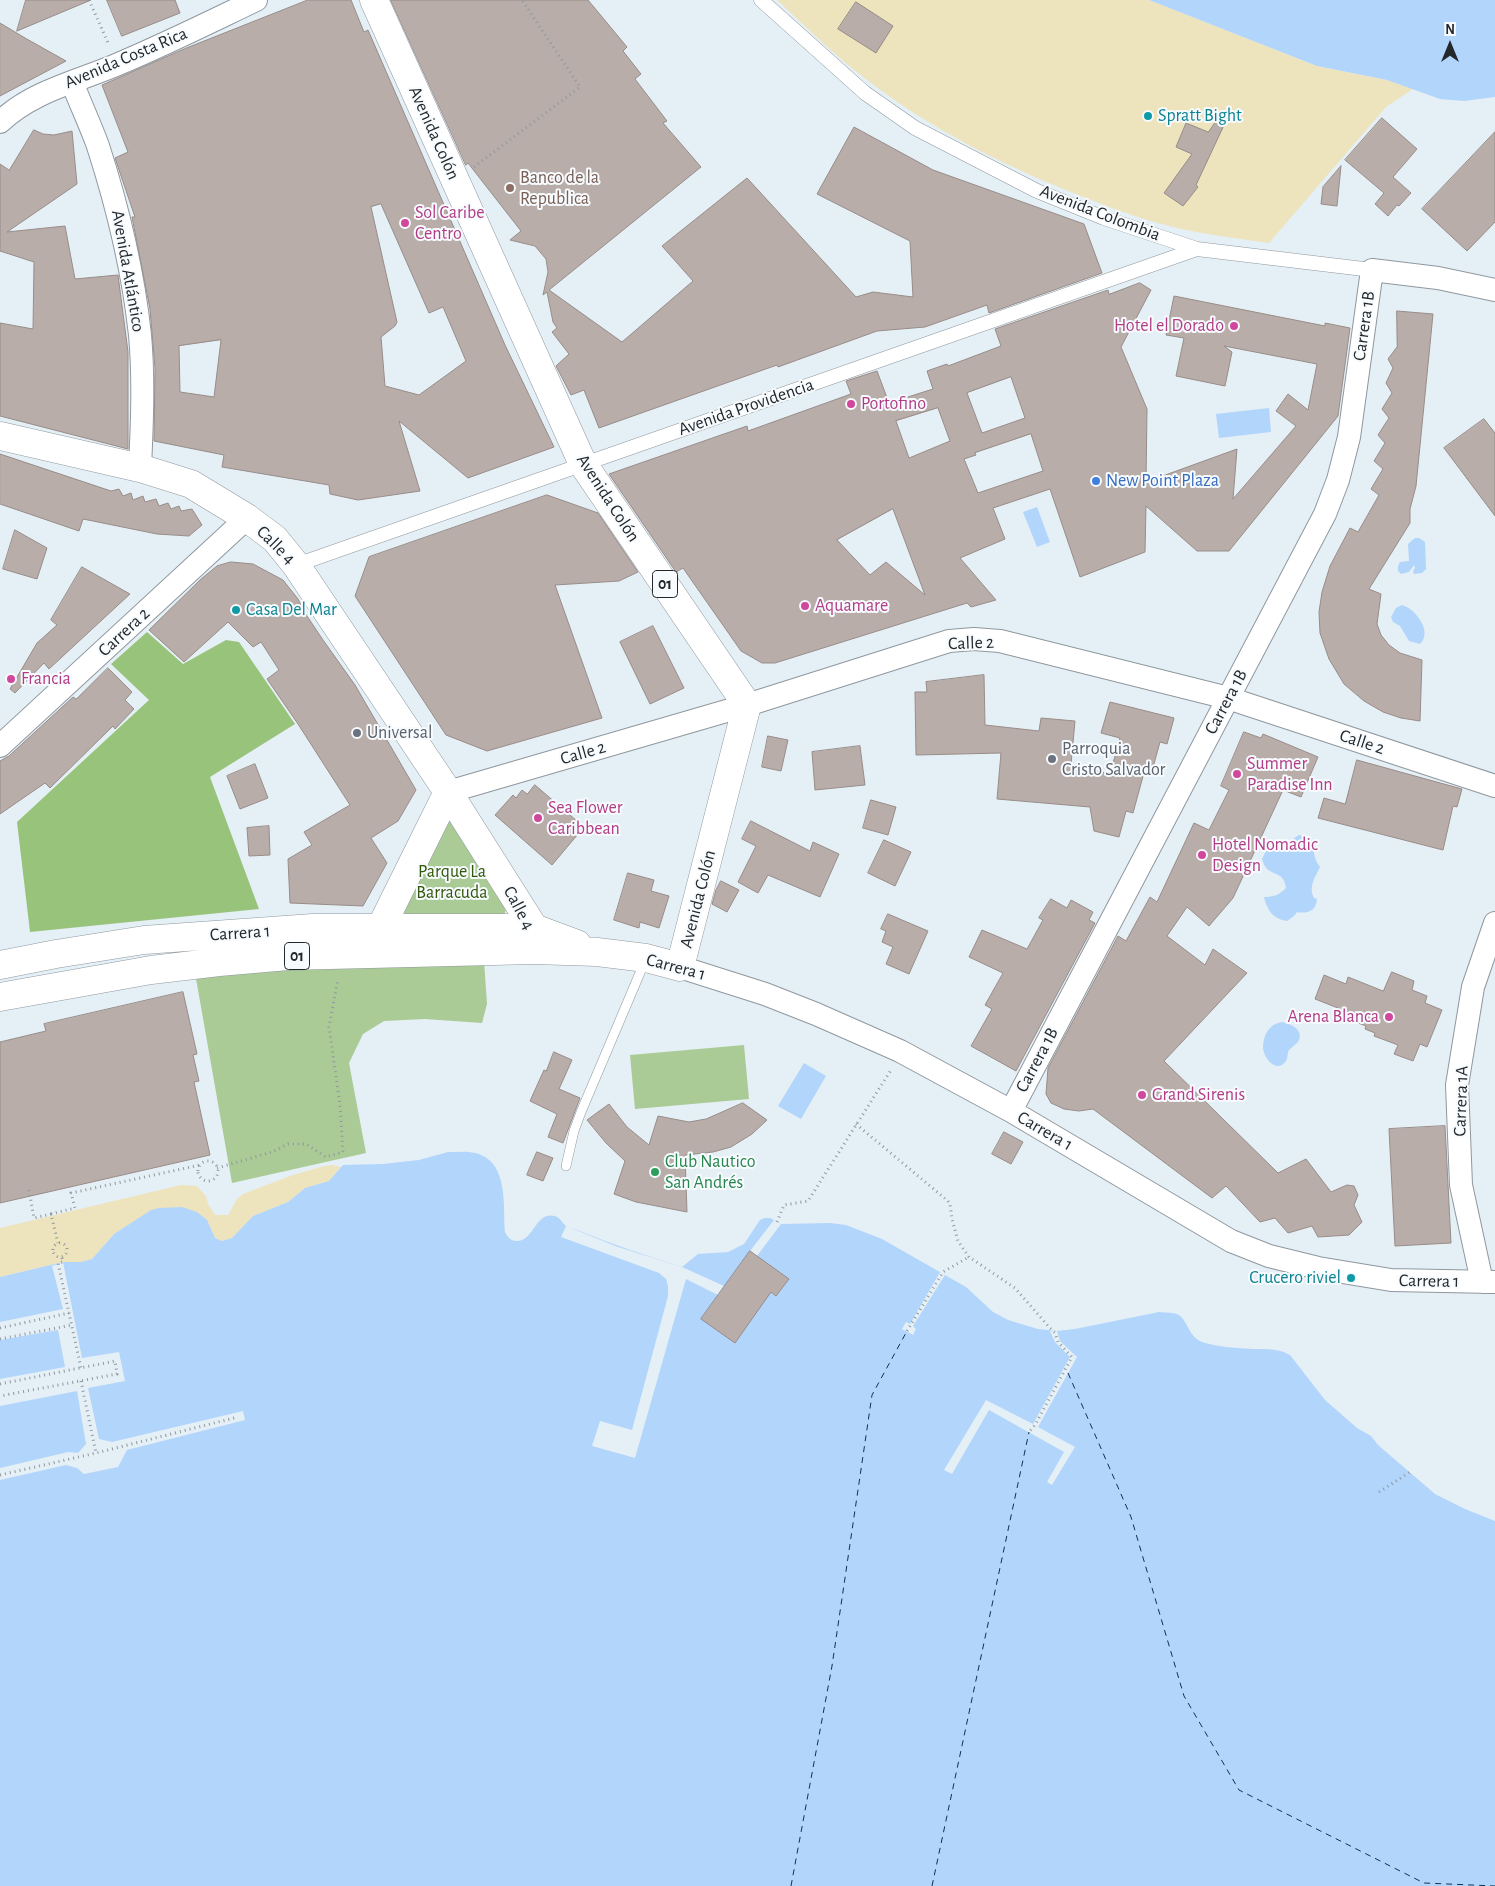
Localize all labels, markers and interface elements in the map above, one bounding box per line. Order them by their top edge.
north arrow [1425,20,1475,70]
street label: Avenida Costa Rica [62,22,190,94]
text: N [1445,23,1455,37]
street label: Avenida Colón [404,83,464,183]
place label: Spratt Bight [1158,105,1242,127]
marker: Spratt Bight [1142,110,1154,122]
place label: Banco de la Republica [520,167,599,210]
street label: Avenida Colombia [1037,180,1163,246]
marker: Banco de la Republica [504,182,516,194]
place label: Sol Caribe Centro [415,202,485,244]
street label: Avenida Atlántico [107,208,149,334]
marker: Sol Caribe Centro [399,217,411,229]
street label: Carrera 1B [1348,290,1380,362]
place label: Hotel el Dorado [1114,315,1224,337]
marker: Hotel el Dorado [1228,320,1240,332]
street label: Avenida Providencia [675,374,817,440]
place label: Portofino [861,393,926,415]
marker: Portofino [845,398,857,410]
street label: Avenida Colón [572,450,644,546]
place label: New Point Plaza [1106,470,1219,492]
marker: New Point Plaza [1090,475,1102,487]
street label: Calle 4 [252,521,300,569]
road number: 01 [652,570,678,598]
place label: Aquamare [815,595,888,617]
place label: Casa Del Mar [246,599,337,621]
marker: Aquamare [799,600,811,612]
street label: Carrera 2 [94,603,154,661]
marker: Casa Del Mar [230,604,242,616]
street label: Calle 2 [948,631,994,655]
street label: Carrera 1B [1200,666,1252,738]
place label: Francia [21,668,71,690]
marker: Francia [5,673,17,685]
place label: Universal [367,722,432,744]
street label: Calle 2 [1337,725,1387,759]
marker: Universal [351,727,363,739]
street label: Calle 2 [558,736,608,770]
place label: Parroquia Cristo Salvador [1062,738,1165,781]
marker: Parroquia Cristo Salvador [1046,753,1058,765]
place label: Summer Paradise Inn [1247,753,1333,796]
marker: Summer Paradise Inn [1231,768,1243,780]
place label: Sea Flower Caribbean [548,797,623,840]
marker: Sea Flower Caribbean [532,812,544,824]
place label: Hotel Nomadic Design [1212,834,1318,876]
street label: Avenida Colón [675,848,721,950]
marker: Hotel Nomadic Design [1196,849,1208,861]
park label: Parque La Barracuda [416,861,488,904]
street label: Calle 4 [499,882,539,934]
street label: Carrera 1 [209,920,271,946]
road number: 01 [284,942,310,969]
street label: Carrera 1 [644,949,708,985]
place label: Arena Blanca [1288,1006,1379,1028]
marker: Arena Blanca [1383,1011,1395,1023]
street label: Carrera 1B [1011,1024,1063,1096]
street label: Carrera 1A [1449,1065,1473,1137]
place label: Grand Sirenis [1152,1084,1245,1106]
marker: Grand Sirenis [1136,1089,1148,1101]
street label: Carrera 1 [1013,1107,1077,1155]
place label: Club Nautico San Andrés [665,1151,756,1194]
marker: Club Nautico San Andrés [649,1166,661,1178]
place label: Crucero riviel [1249,1267,1341,1289]
street label: Carrera 1 [1399,1270,1459,1292]
marker: Crucero riviel [1345,1272,1357,1284]

